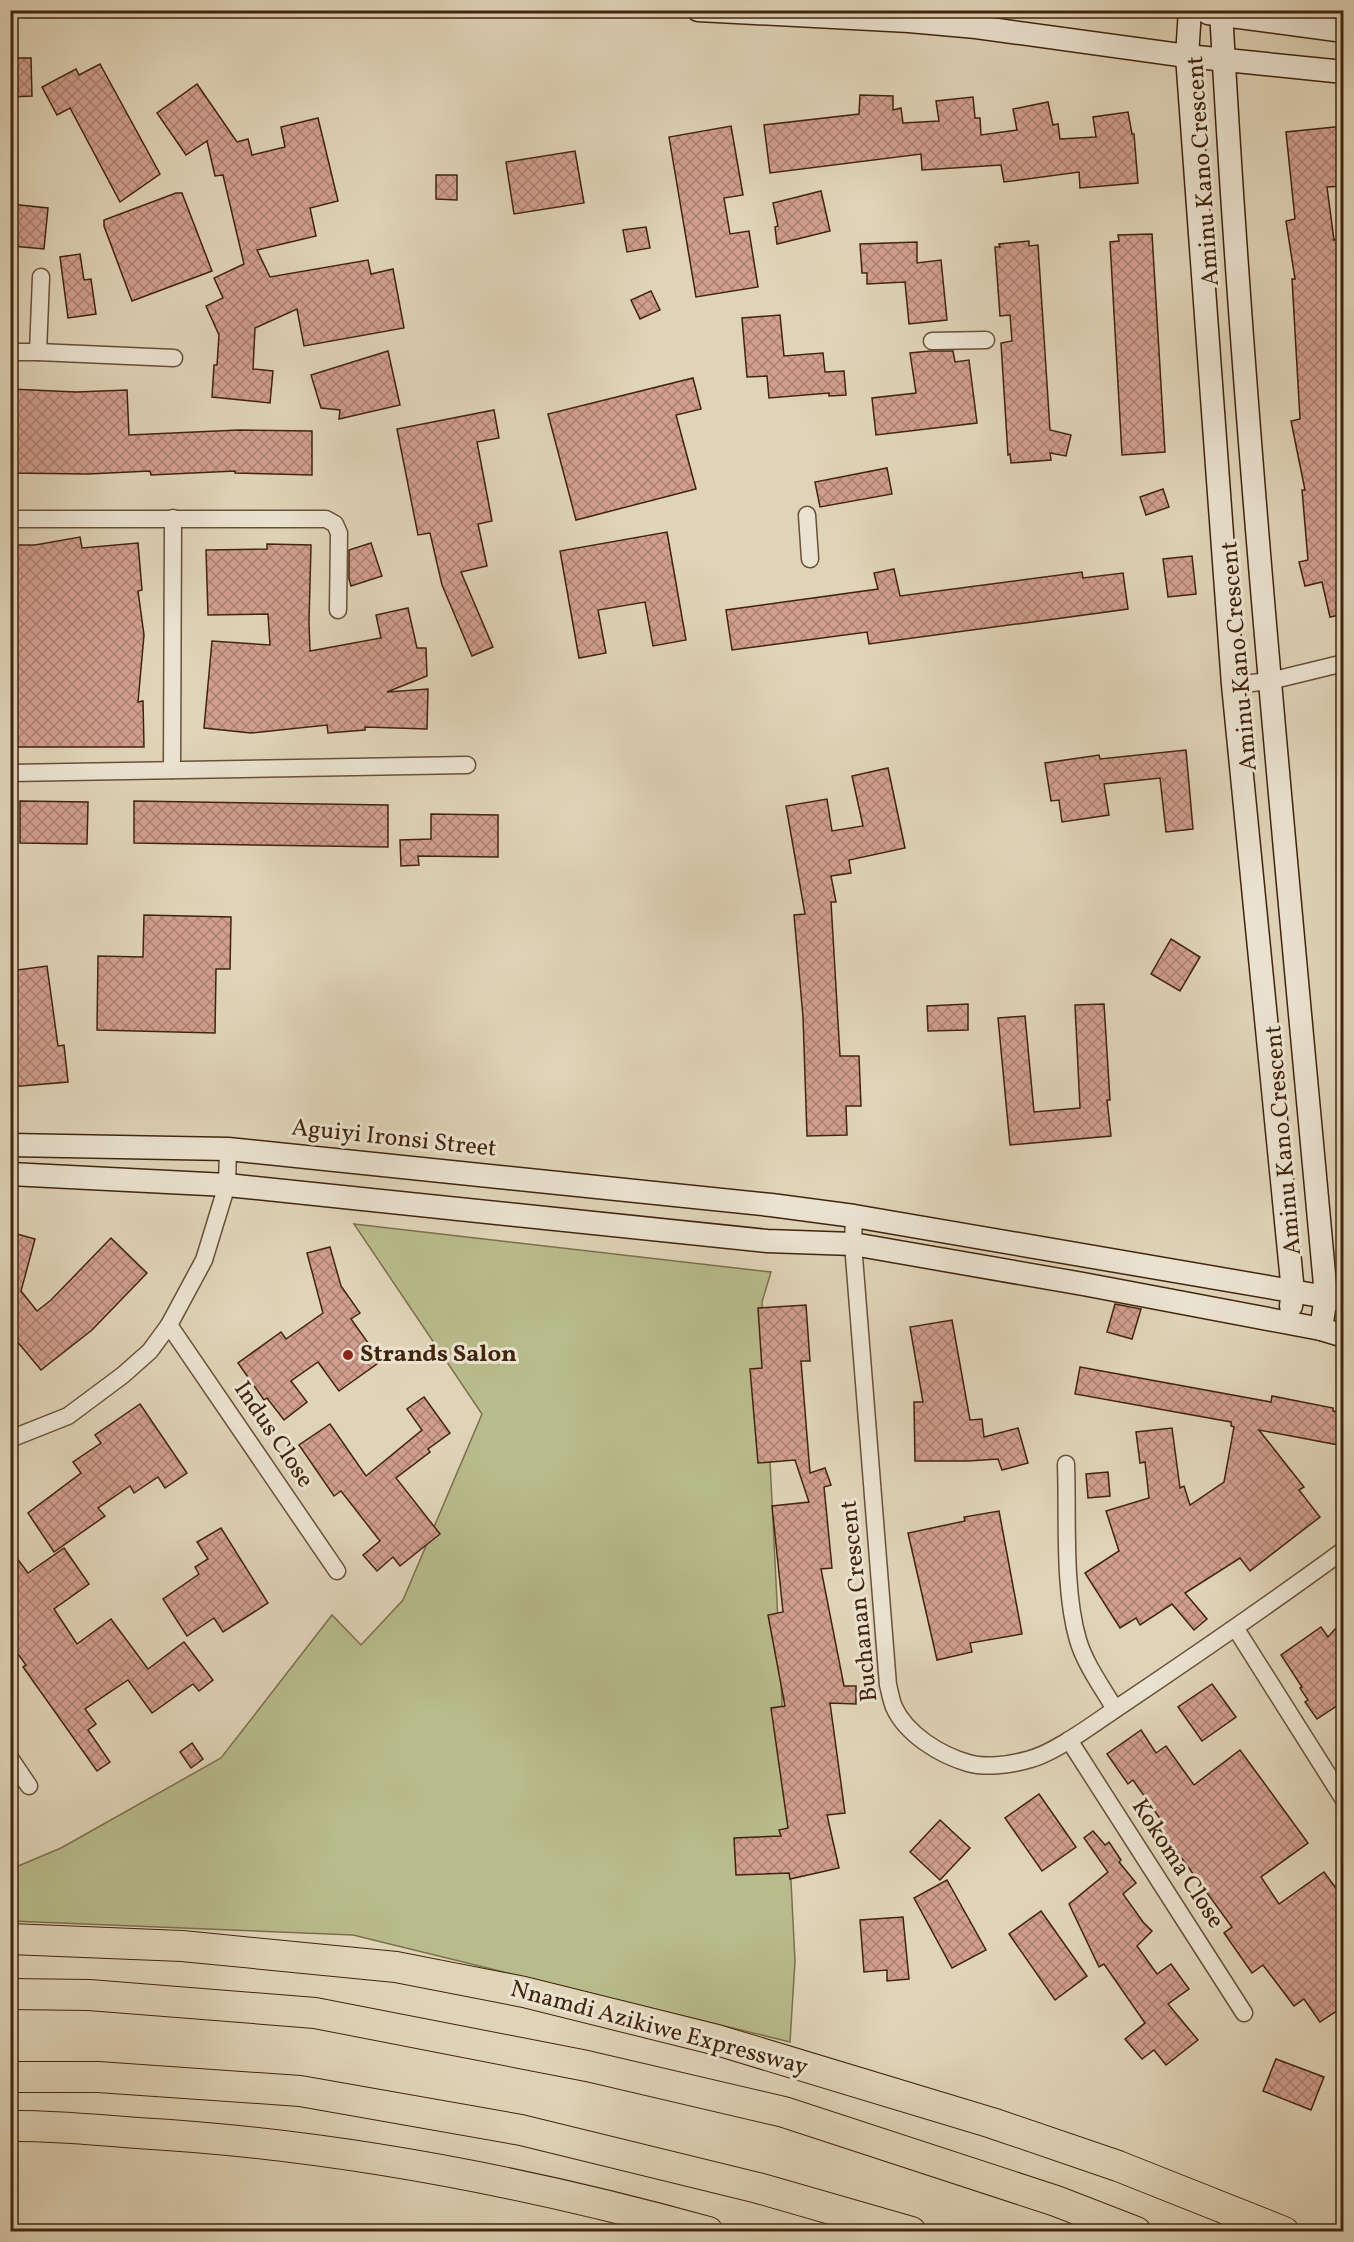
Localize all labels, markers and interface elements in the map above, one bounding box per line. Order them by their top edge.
street label: Aminu Kano Crescent [1179,55,1229,287]
street label: Aminu Kano Crescent [1213,540,1267,772]
street label: Aminu Kano Crescent [1257,1024,1311,1256]
street label: Aguiyi Ironsi Street [290,1111,498,1167]
place label: Strands Salon [360,1338,517,1372]
marker: Strands Salon [341,1348,355,1362]
street label: Indus Close [225,1375,321,1495]
street label: Buchanan Crescent [833,1499,887,1703]
street label: Kokoma Close [1122,1792,1232,1936]
street label: Nnamdi Azikiwe Expressway [506,1973,812,2085]

